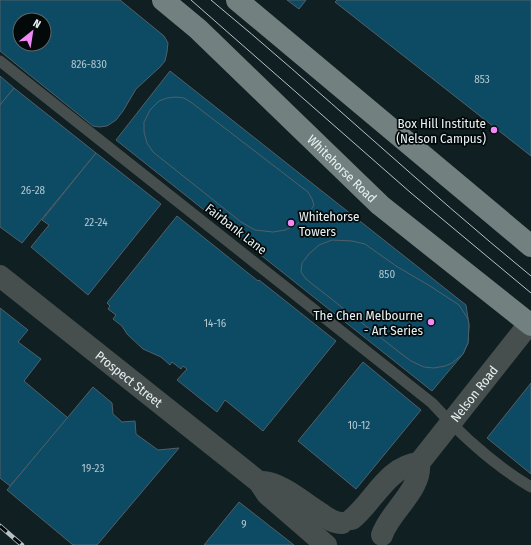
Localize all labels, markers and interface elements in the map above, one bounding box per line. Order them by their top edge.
north arrow [12,12,52,52]
text: N [31,16,43,31]
house number: 826-830 [71,58,107,71]
house number: 853 [474,73,490,86]
place label: Box Hill Institute (Nelson Campus) [396,116,486,146]
marker: Box Hill Institute (Nelson Campus) [489,125,499,135]
street label: Whitehorse Road [304,132,380,205]
house number: 26-28 [21,184,46,197]
street label: Fairbank Lane [202,200,270,258]
place label: Whitehorse Towers [299,209,359,239]
house number: 22-24 [84,216,108,229]
marker: Whitehorse Towers [286,218,296,228]
house number: 850 [379,268,395,281]
place label: The Chen Melbourne - Art Series [314,308,423,338]
house number: 14-16 [204,317,227,330]
marker: The Chen Melbourne - Art Series [426,317,436,327]
street label: Prospect Street [93,347,166,410]
street label: Nelson Road [447,363,501,425]
house number: 10-12 [348,419,370,432]
house number: 19-23 [82,462,104,475]
house number: 9 [241,518,247,531]

